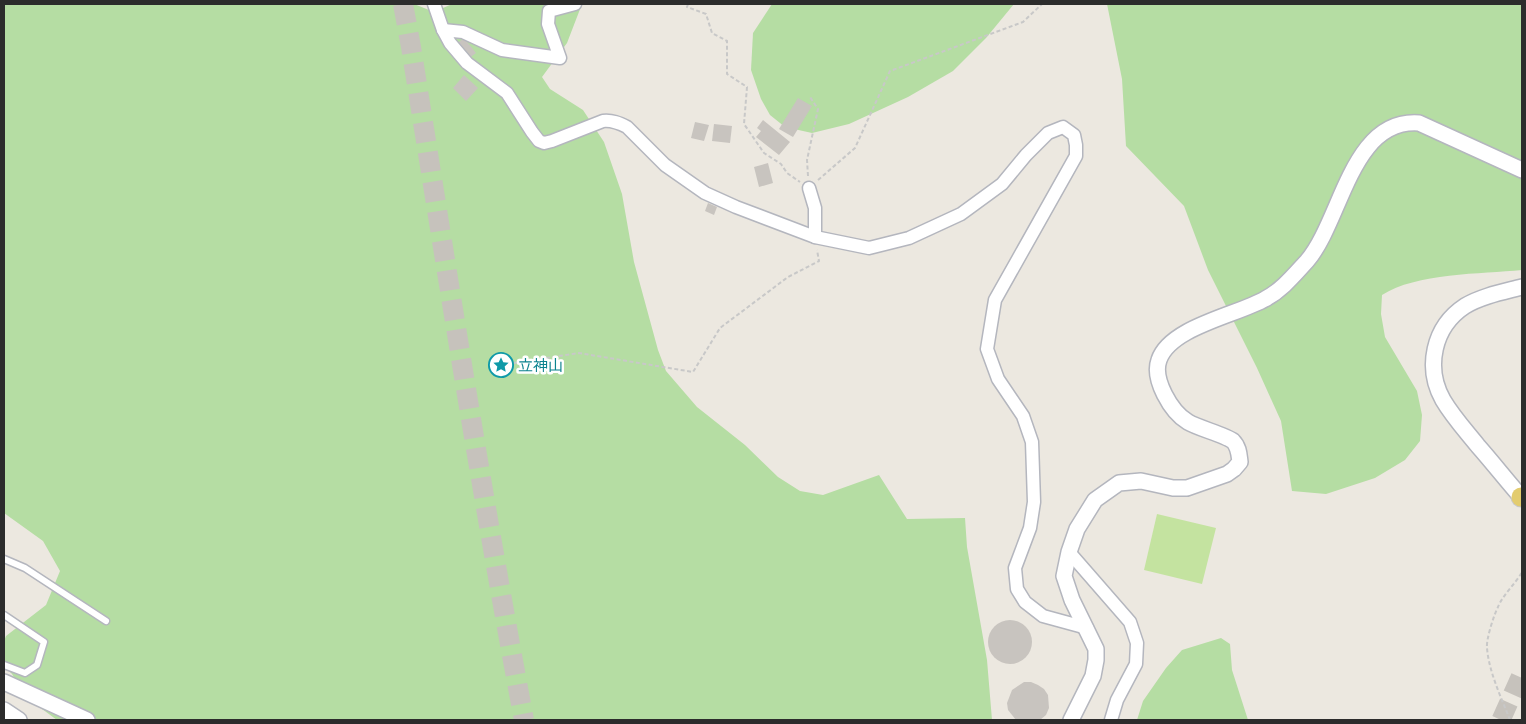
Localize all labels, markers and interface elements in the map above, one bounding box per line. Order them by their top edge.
place icon: 立神山 [488,352,514,378]
place label: 立神山 [518,356,563,375]

